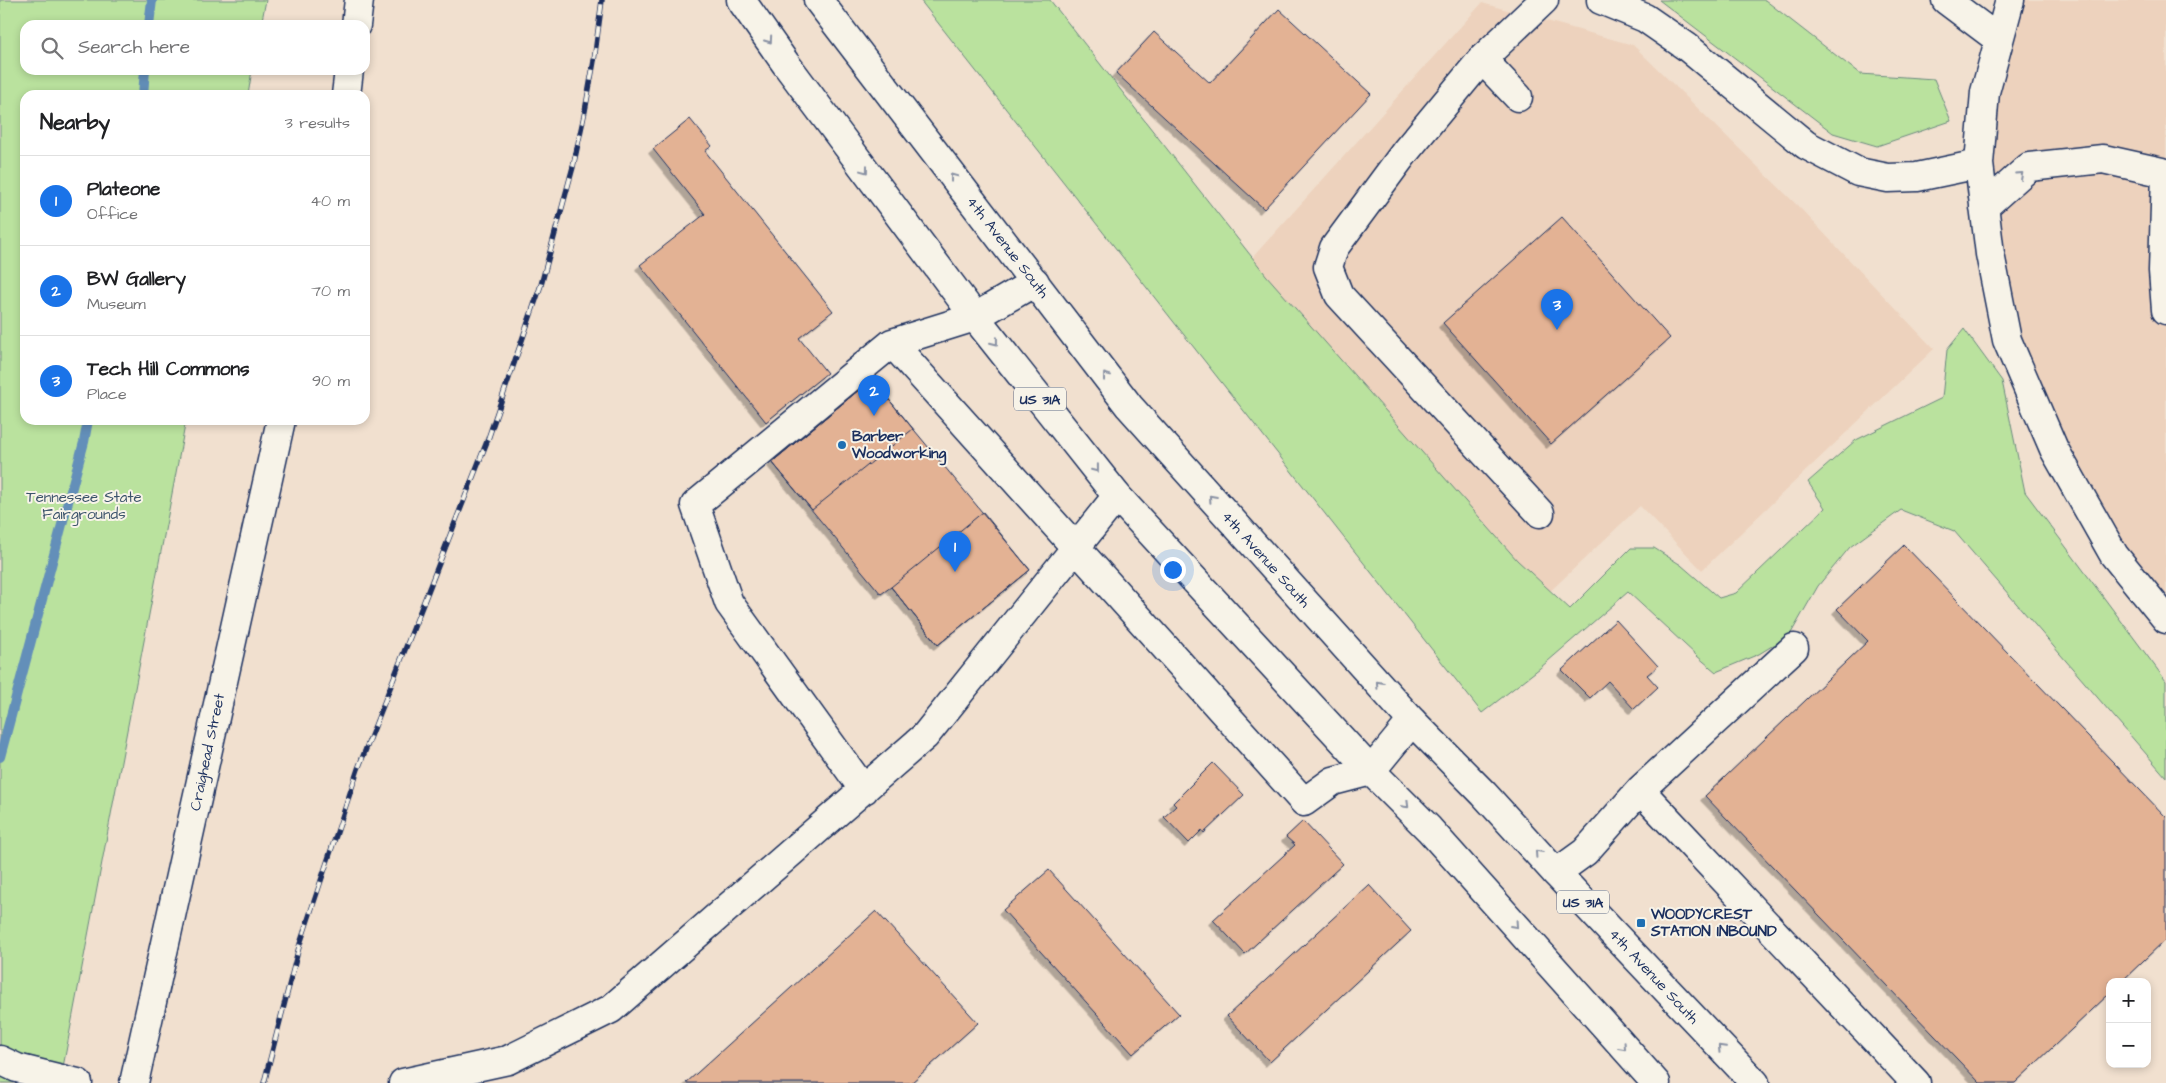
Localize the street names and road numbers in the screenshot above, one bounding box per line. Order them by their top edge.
street label: 4th Avenue South [961,192,1054,303]
road number: US 31A [1014,388,1066,410]
street label: 4th Avenue South [1216,506,1315,613]
street label: Craighead Street [185,691,231,813]
road number: US 31A [1557,890,1609,914]
street label: 4th Avenue South [1604,924,1704,1029]

